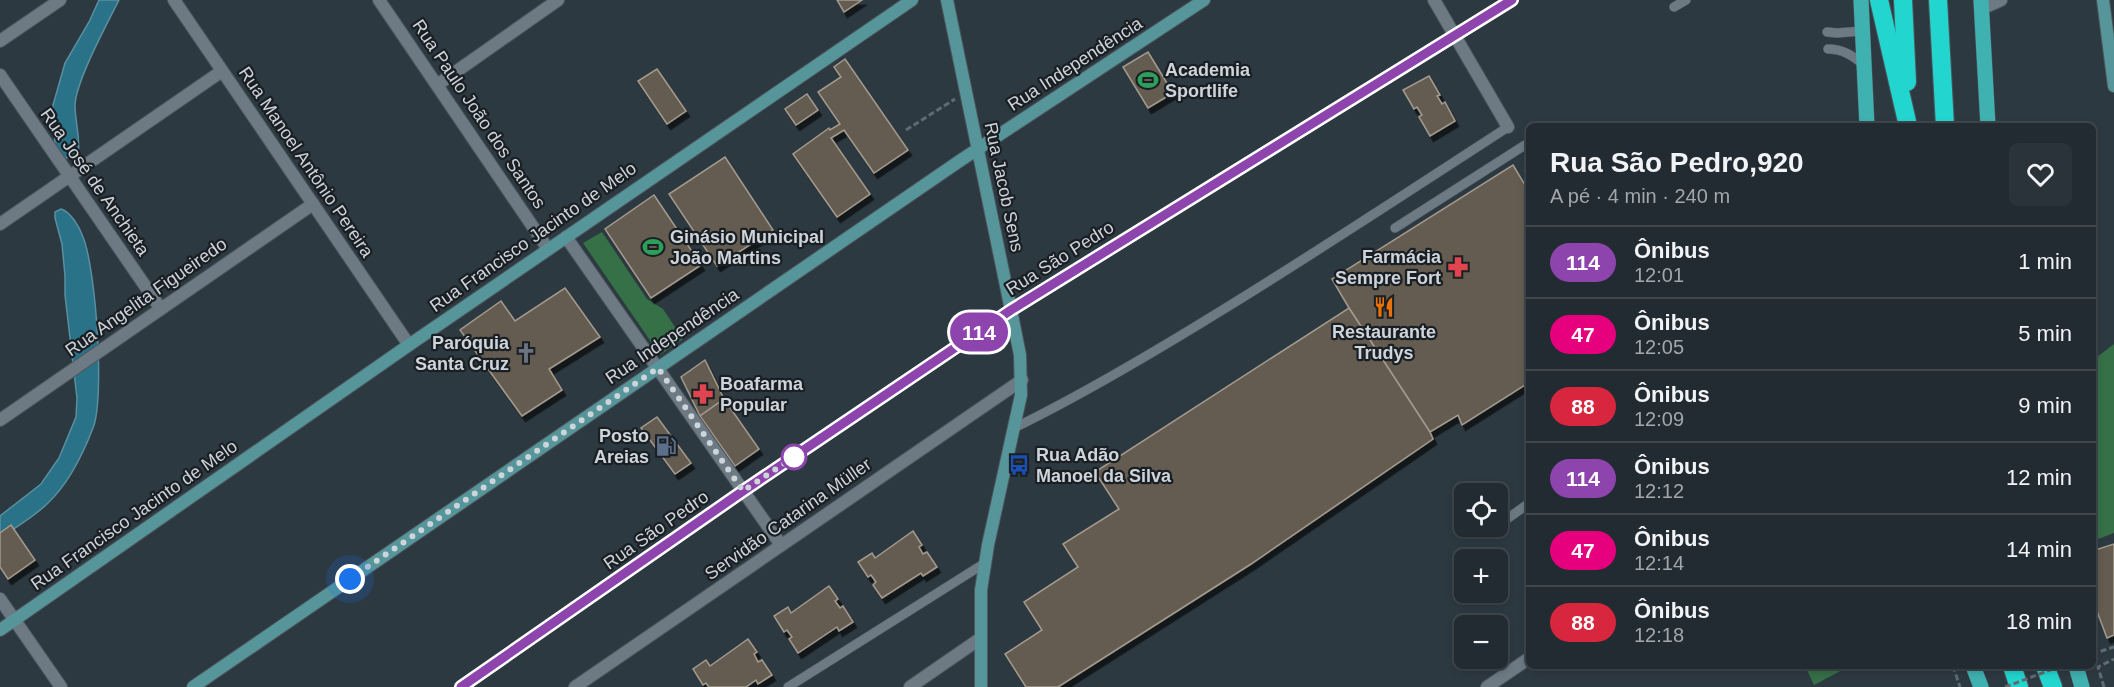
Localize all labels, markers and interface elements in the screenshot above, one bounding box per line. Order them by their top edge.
street label: Rua Independência [1004,13,1147,115]
street label: Rua Paulo João dos Santos [408,16,550,212]
place label: Academia Sportlife [1165,60,1251,101]
street label: Rua Manoel Antônio Pereira [235,63,378,262]
sports icon: Academia Sportlife [1136,68,1160,92]
street label: Rua José de Anchieta [37,105,154,260]
street label: Rua Jacob Sens [980,120,1028,254]
button: heart [2009,143,2072,206]
text: Rua São Pedro,920 [1550,147,1804,178]
street label: Rua Francisco Jacinto de Melo [426,158,640,316]
text: A pé · 4 min · 240 m [1550,185,1730,207]
street label: Rua São Pedro [1003,217,1117,299]
place label: Ginásio Municipal João Martins [670,227,824,268]
street label: Rua Angelita Figueiredo [62,234,230,360]
sports icon: Ginásio Municipal João Martins [641,235,665,259]
text: Ônibus [1634,238,1710,263]
place label: Farmácia Sempre Fort [1335,247,1442,288]
text: 1 min [2018,249,2072,274]
text: 114 [1566,251,1600,274]
pharmacy icon: Farmácia Sempre Fort [1446,255,1470,279]
text: 12:01 [1634,264,1684,286]
street label: Rua Independência [602,284,743,388]
restaurant icon: Restaurante Trudys [1372,295,1396,319]
text: Ônibus [1634,310,1710,335]
line badge: 114 [944,312,1014,352]
text: 114 [962,321,996,344]
text: 5 min [2018,321,2072,346]
place label: Restaurante Trudys [1332,322,1436,363]
text: 47 [1571,323,1595,346]
place label: Paróquia Santa Cruz [415,333,510,374]
text: 12:05 [1634,336,1684,358]
church icon: Paróquia Santa Cruz [514,341,538,365]
place label: Boafarma Popular [720,374,804,415]
pharmacy icon: Boafarma Popular [691,382,715,406]
text: Ônibus [1634,382,1710,407]
text: 9 min [2018,393,2072,418]
text: 88 [1571,395,1595,418]
text: 12:09 [1634,408,1684,430]
place label: Posto Areias [594,426,649,467]
fuel station icon: Posto Areias [654,434,678,458]
street label: Rua Francisco Jacinto de Melo [27,436,241,594]
unlabelled marker [781,444,807,470]
place label: Rua Adão Manoel da Silva [1036,445,1172,486]
bus stop icon: Rua Adão Manoel da Silva [1007,453,1031,477]
street label: Servidão Catarina Müller [701,454,875,584]
text: Ônibus [1634,454,1710,479]
text: 12 min [2006,465,2072,490]
text: 114 [1566,467,1600,490]
text: 12:12 [1634,480,1684,502]
map controls [1454,483,1508,669]
button: locate [1454,483,1508,537]
street label: Rua São Pedro [600,487,712,573]
text: Ônibus [1634,526,1710,551]
text: 14 min [2006,537,2072,562]
text: 47 [1571,539,1595,562]
button: + [1454,549,1508,603]
text: 12:14 [1634,552,1684,574]
your location [335,564,365,594]
text: Ônibus [1634,598,1710,623]
text: 18 min [2006,609,2072,634]
text: 88 [1571,611,1595,634]
button: − [1454,615,1508,669]
text: 12:18 [1634,624,1684,646]

